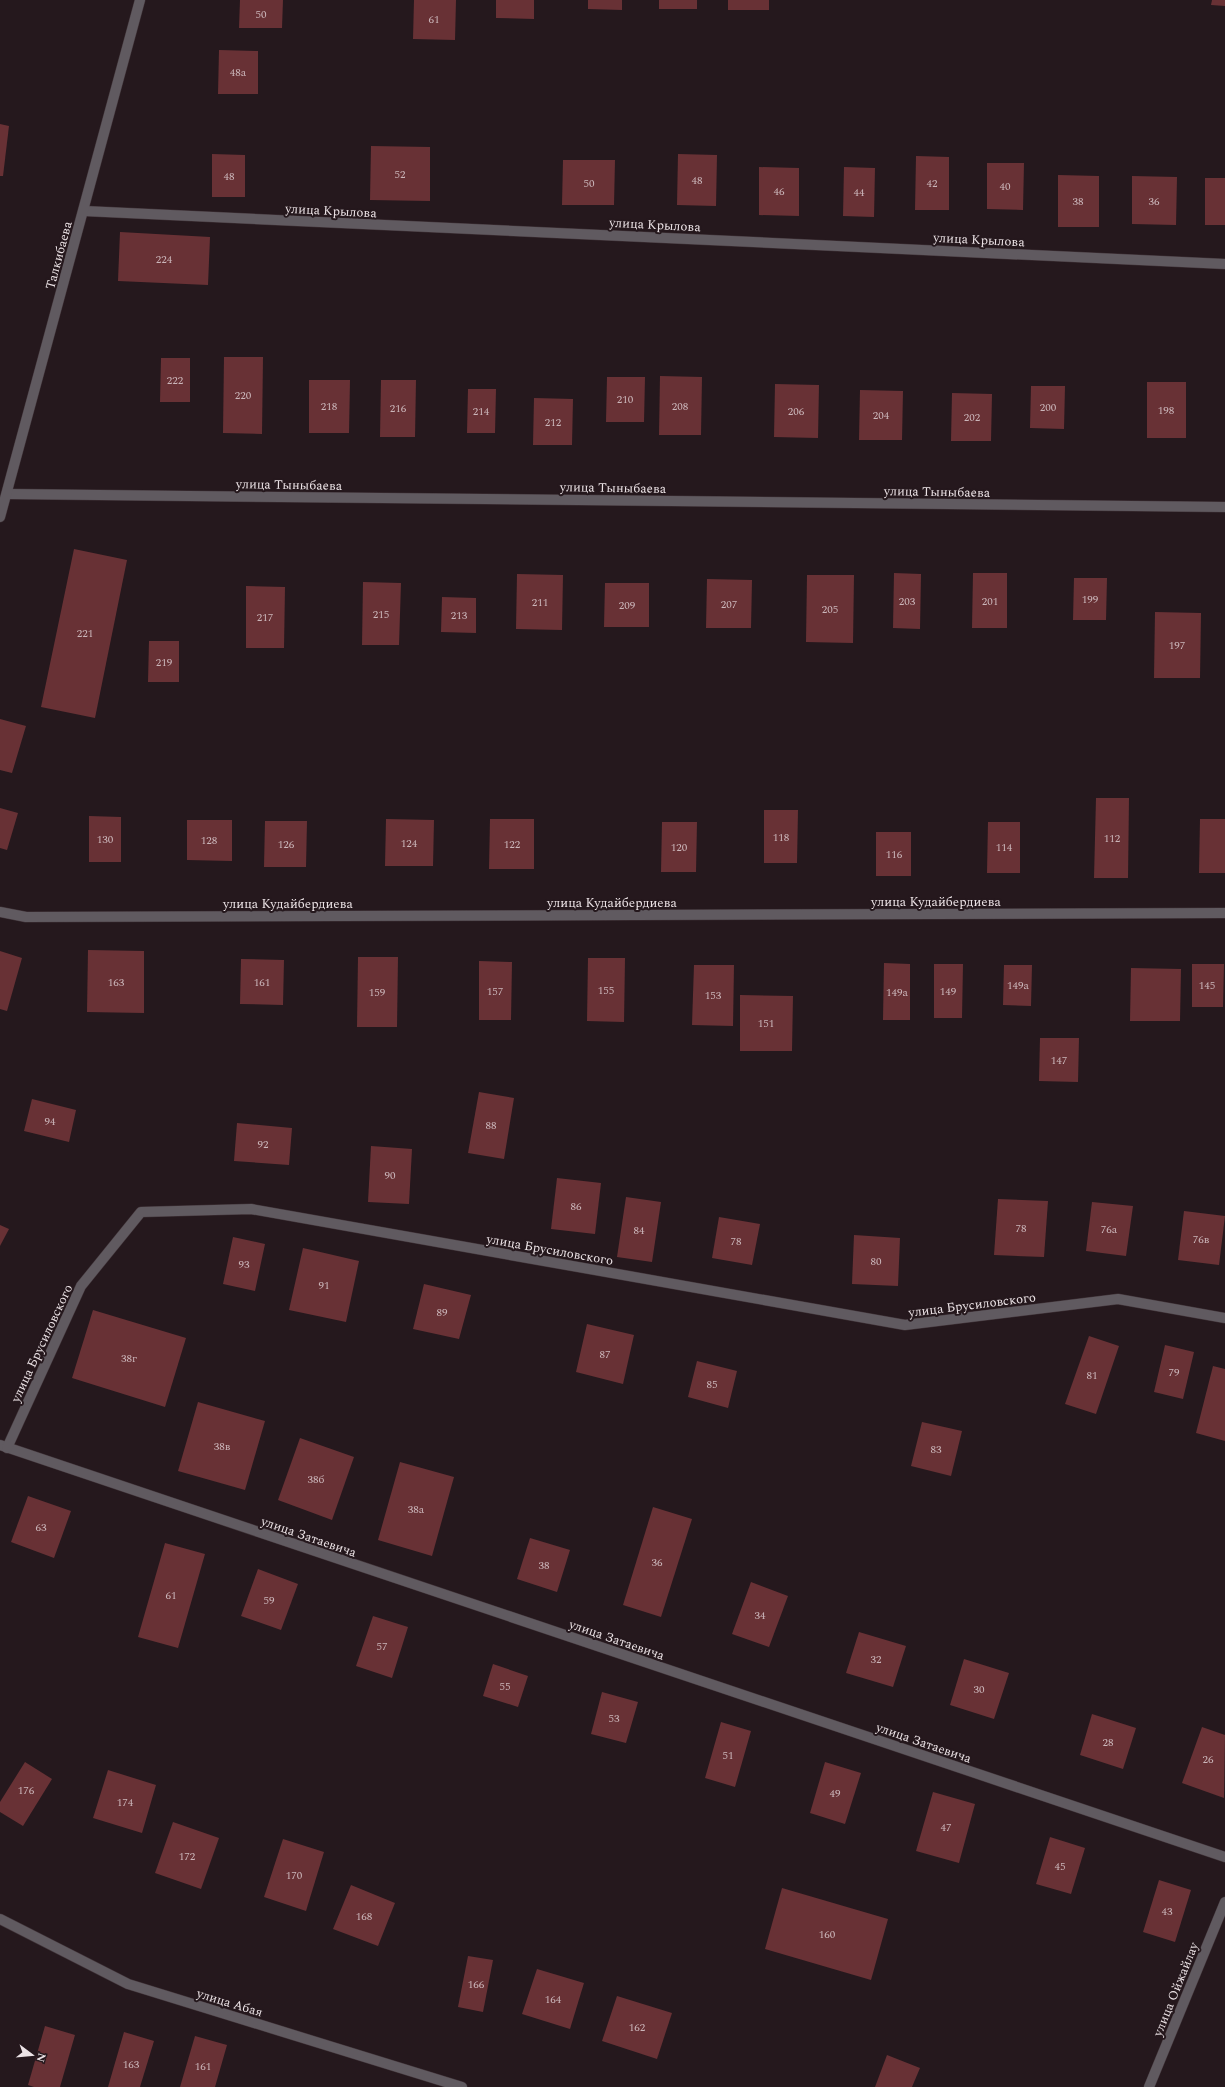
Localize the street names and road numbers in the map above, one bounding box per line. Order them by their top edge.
street label: улица Крылова [284,199,378,223]
street label: улица Крылова [608,213,702,237]
street label: Талкибаева [40,218,78,291]
street label: улица Крылова [932,228,1026,252]
street label: улица Тыныбаева [235,474,343,496]
street label: улица Тыныбаева [559,477,667,499]
street label: улица Тыныбаева [883,481,991,503]
street label: улица Кудайбердиева [870,892,1002,912]
street label: улица Кудайбердиева [546,893,678,913]
street label: улица Кудайбердиева [222,894,354,914]
street label: улица Брусиловского [484,1229,615,1271]
street label: улица Брусиловского [5,1281,78,1407]
street label: улица Брусиловского [906,1287,1037,1323]
street label: улица Затаевича [257,1511,360,1563]
street label: улица Затаевича [565,1614,668,1666]
street label: улица Затаевича [872,1717,975,1769]
street label: улица Ойжайлау [1148,1938,1204,2041]
street label: улица Абая [193,1983,265,2022]

